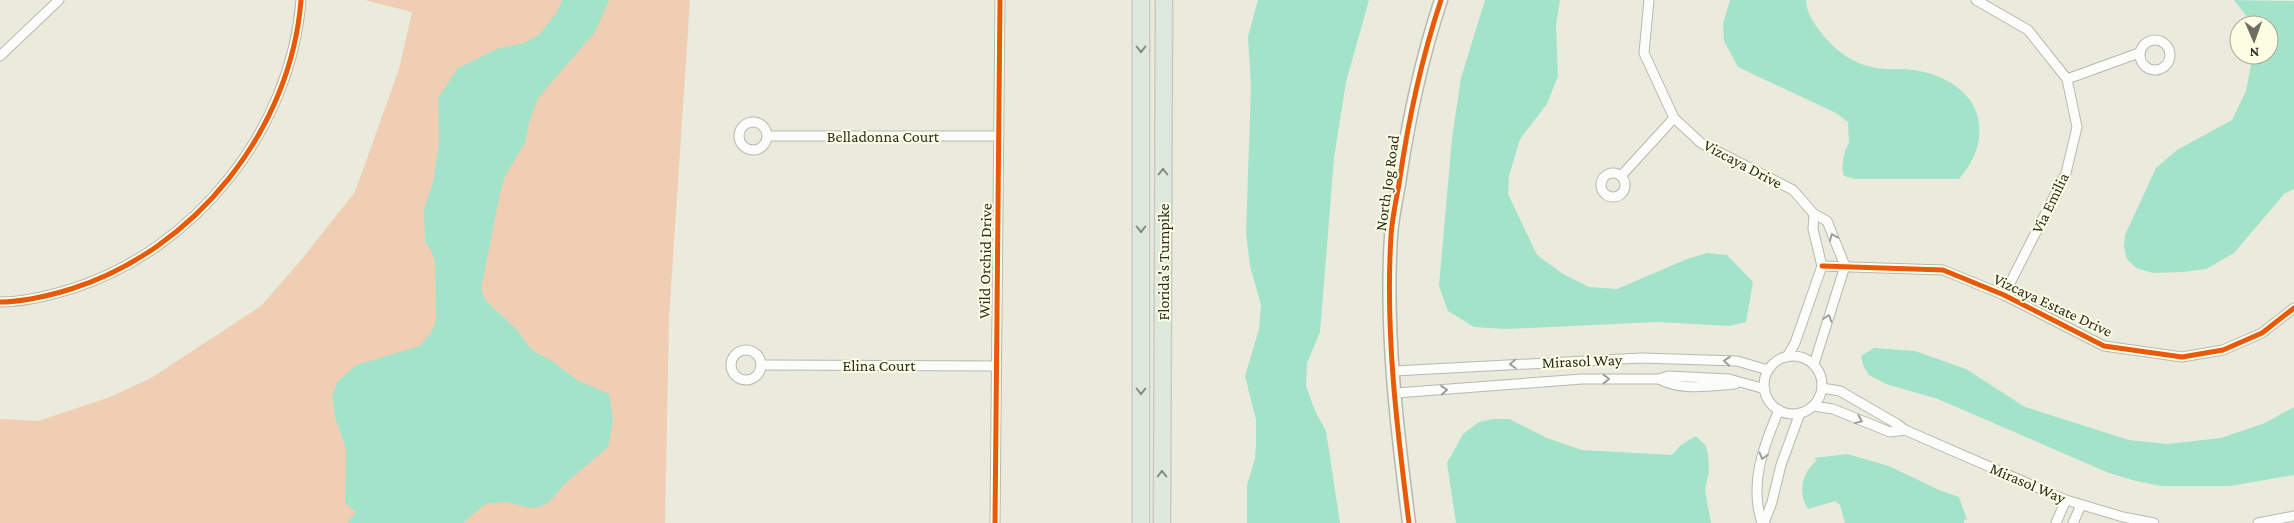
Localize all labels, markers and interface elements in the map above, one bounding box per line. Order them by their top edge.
north arrow [2229,15,2279,65]
one-way arrow [1136,45,1146,53]
text: N [2249,45,2260,61]
street label: Belladonna Court [827,128,940,145]
street label: North Jog Road [1372,133,1403,232]
street label: Vizcaya Drive [1700,136,1785,193]
one-way arrow [1158,168,1168,176]
street label: Via Emilia [2028,170,2072,236]
street label: Wild Orchid Drive [975,203,995,319]
street label: Florida's Turnpike [1155,203,1173,321]
one-way arrow [1136,225,1146,233]
one-way arrow [1829,233,1839,242]
street label: Vizcaya Estate Drive [1990,270,2115,341]
one-way arrow [1822,314,1832,322]
street label: Mirasol Way [1542,351,1623,372]
one-way arrow [1722,355,1730,366]
street label: Elina Court [843,357,916,374]
one-way arrow [1509,358,1517,369]
one-way arrow [1603,374,1611,384]
one-way arrow [1441,384,1449,395]
one-way arrow [1136,388,1146,395]
one-way arrow [1854,414,1863,424]
one-way arrow [1758,451,1768,459]
street label: Mirasol Way [1987,459,2069,508]
one-way arrow [1157,470,1167,478]

